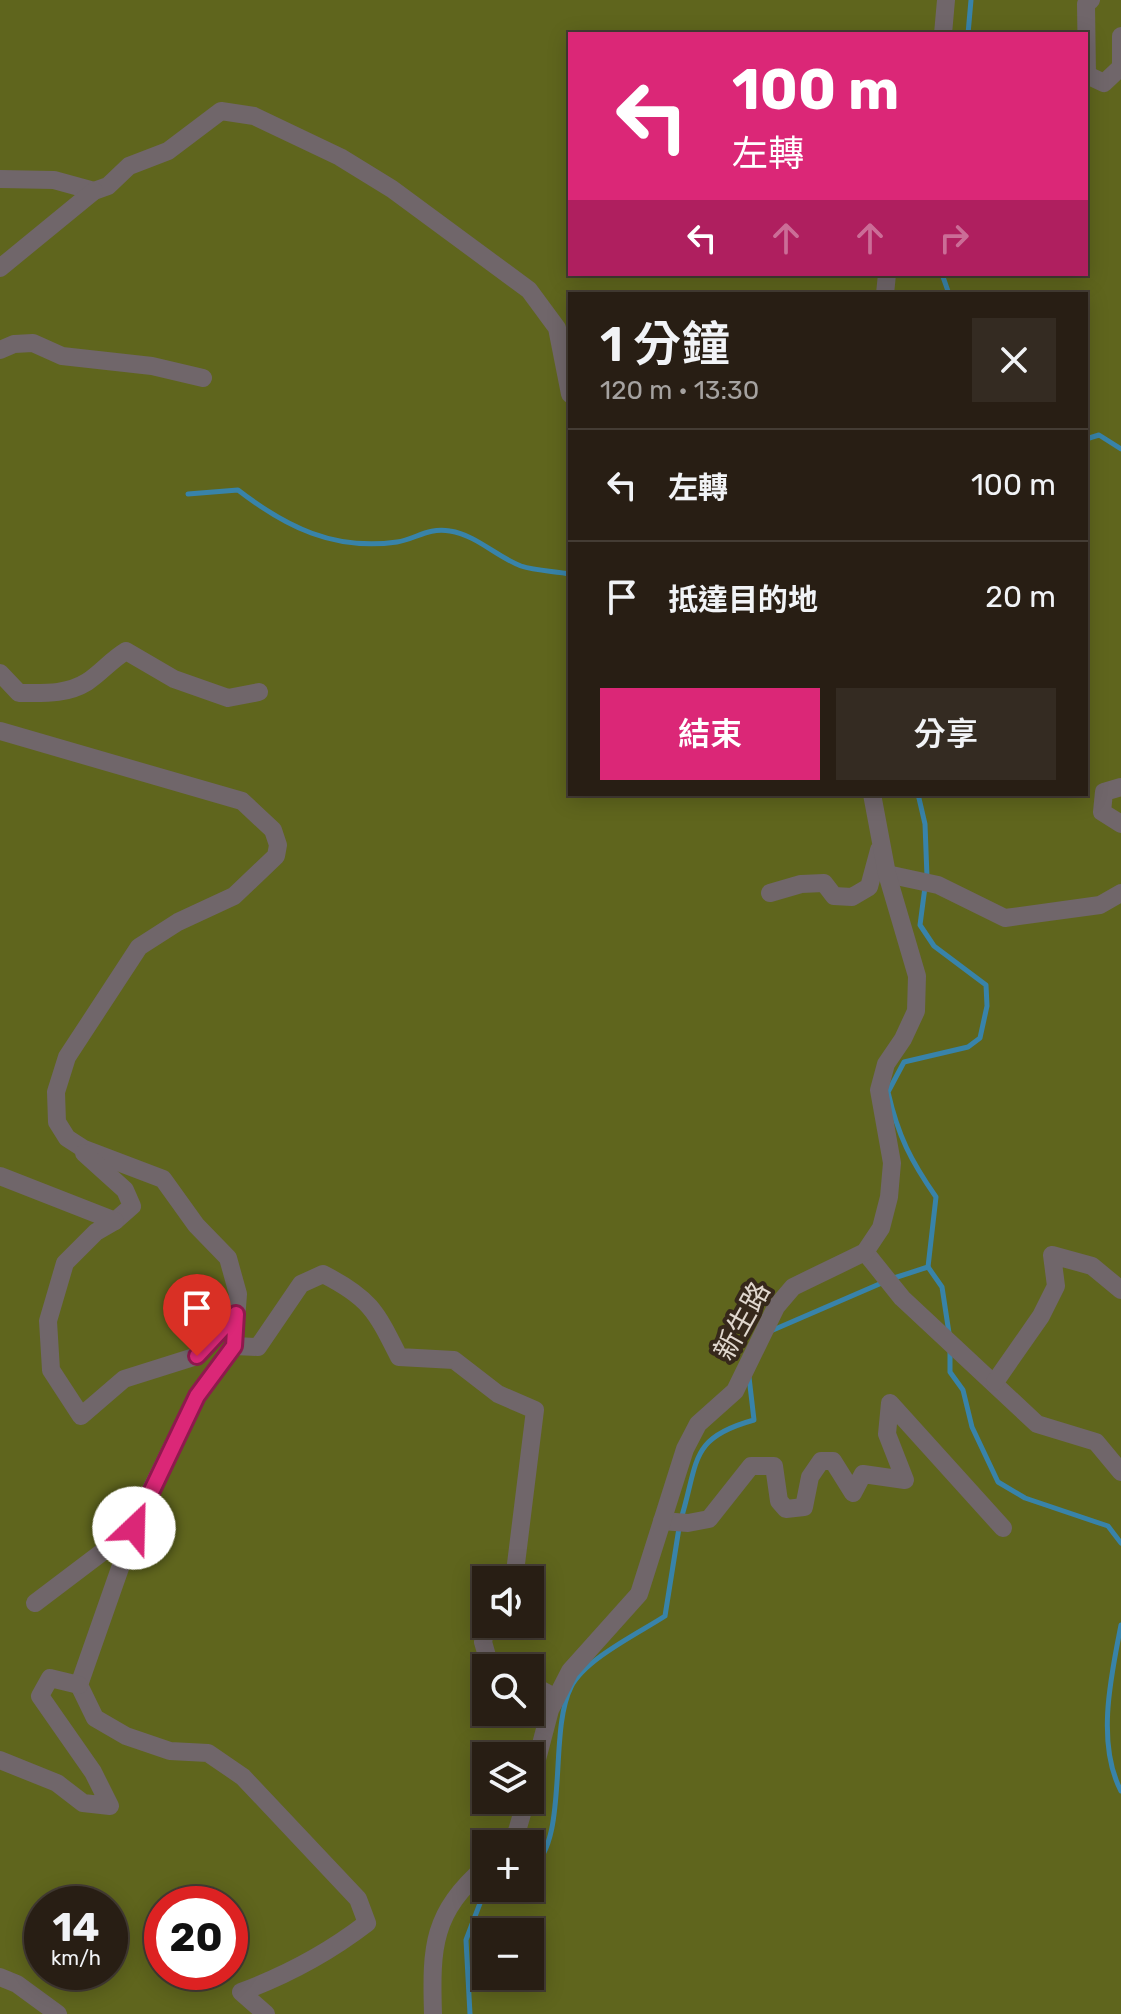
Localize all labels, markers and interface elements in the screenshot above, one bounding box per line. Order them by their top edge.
text: 100 m [732,57,899,123]
icon: left [600,64,704,168]
text: 左轉 [732,132,804,175]
icon: left [680,216,724,260]
icon: ahead [764,216,808,260]
icon: ahead [848,216,892,260]
icon: right [932,216,976,260]
text: 1 分鐘 [600,316,730,373]
button: close [972,318,1056,402]
text: 120 m · 13:30 [600,375,759,406]
icon: left [600,463,644,507]
text: 100 m [971,467,1056,503]
text: 左轉 [668,470,728,506]
icon: arrive [600,575,644,619]
text: 20 m [985,579,1056,615]
text: 抵達目的地 [668,582,818,618]
button: 結束 [600,688,820,780]
button: 分享 [836,688,1056,780]
pin [163,1274,231,1356]
street label: 新生路 [707,1276,777,1366]
icon: arrive [175,1286,219,1330]
position arrow [92,1486,176,1570]
map controls [472,1566,544,1990]
button: sound [472,1566,544,1638]
button: search [472,1654,544,1726]
button: layers [472,1742,544,1814]
button: + [472,1830,544,1902]
speed limit sign: 20 [144,1886,248,1990]
text: 14 [52,1904,100,1951]
button: − [472,1918,544,1990]
text: km/h [51,1946,101,1970]

